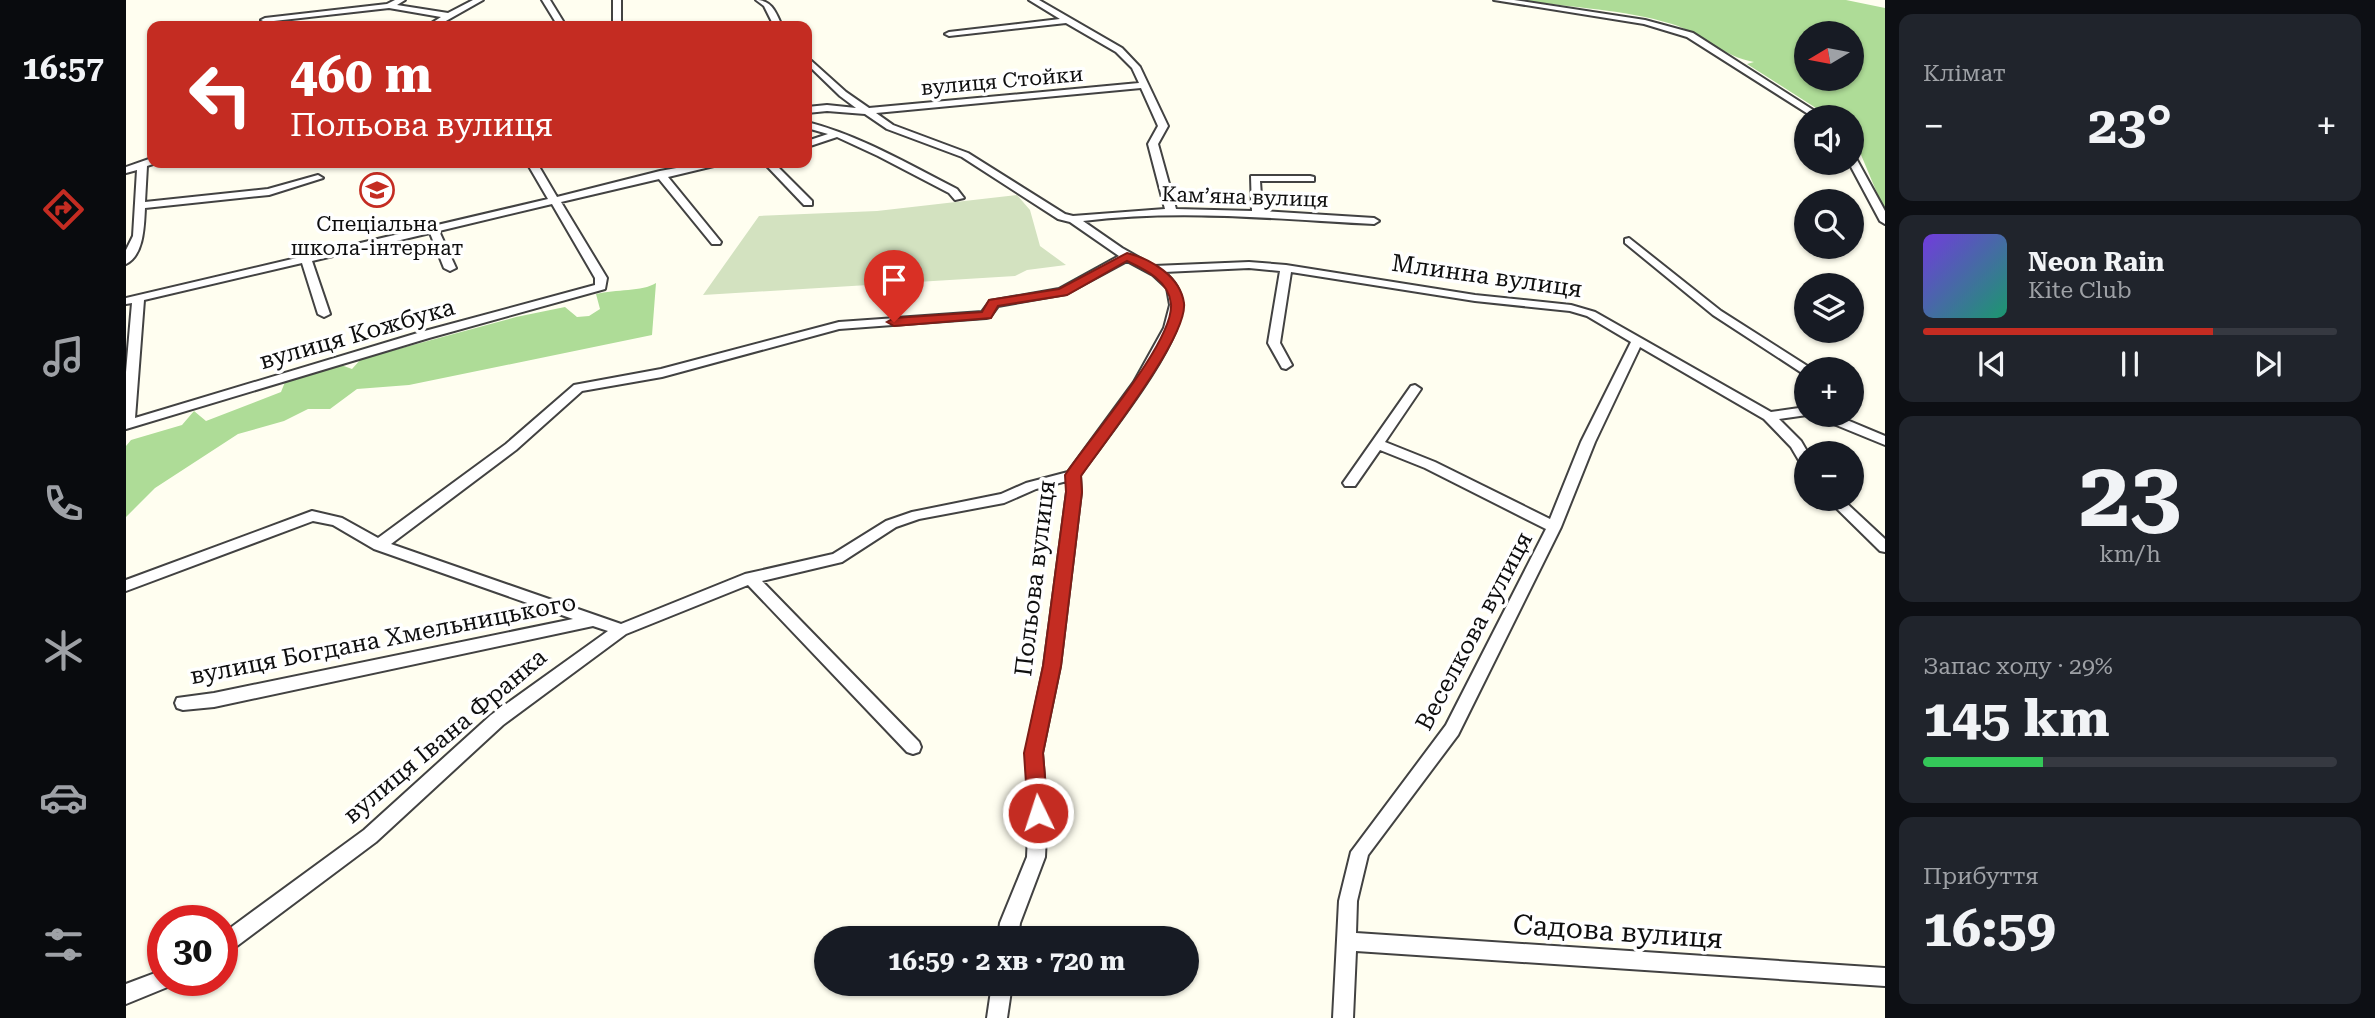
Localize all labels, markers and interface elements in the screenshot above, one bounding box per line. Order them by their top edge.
north arrow [1794,21,1864,91]
map controls [1794,21,1864,511]
text: 460 m [290,47,432,104]
text: 16:57 [22,49,104,87]
icon: left [175,49,266,140]
text: Клімат [1923,60,2006,87]
street label: вулиця Стойки [920,62,1084,100]
text: 23° [2088,95,2172,156]
text: − [1923,104,1944,148]
text: + [2316,104,2337,148]
button: sound [1794,105,1864,175]
text: Польова вулиця [290,106,553,144]
school or university icon: Спеціальна школа-інтернат [358,171,396,209]
street label: Камʼяна вулиця [1161,182,1329,212]
icon: directions [39,185,88,234]
button: search [1794,189,1864,259]
place label: Спеціальна школа-інтернат [291,212,463,260]
text: Neon Rain [2028,247,2164,277]
street label: Млинна вулиця [1390,249,1584,303]
pin [864,250,924,322]
icon: arrive [875,261,913,299]
button: layers [1794,273,1864,343]
text: Kite Club [2028,277,2132,304]
street label: вулиця Кожбука [256,293,458,375]
icon: music [39,332,88,381]
icon: previous [1973,345,2011,383]
icon: pause [2111,345,2149,383]
icon: next [2249,345,2287,383]
button: + [1794,357,1864,427]
button: − [1794,441,1864,511]
text: 23 [2079,442,2181,548]
street label: Польова вулиця [1009,478,1061,678]
icon: phone [39,479,88,528]
street label: Веселкова вулиця [1410,527,1538,735]
text: km/h [2099,541,2161,568]
street label: вулиця Богдана Хмельницького [188,588,578,690]
icon: climate [39,626,88,675]
street label: вулиця Івана Франка [338,643,552,829]
text: Запас ходу · 29% [1923,653,2113,680]
text: 145 km [1923,688,2110,749]
icon: car [39,773,88,822]
position arrow [1001,776,1075,850]
text: Прибуття [1923,863,2039,890]
text: 16:59 [1923,898,2056,959]
speed limit sign: 30 [147,905,238,996]
street label: Садова вулиця [1512,908,1724,955]
icon: filters [39,920,88,969]
text: 16:59 · 2 хв · 720 m [888,946,1125,976]

